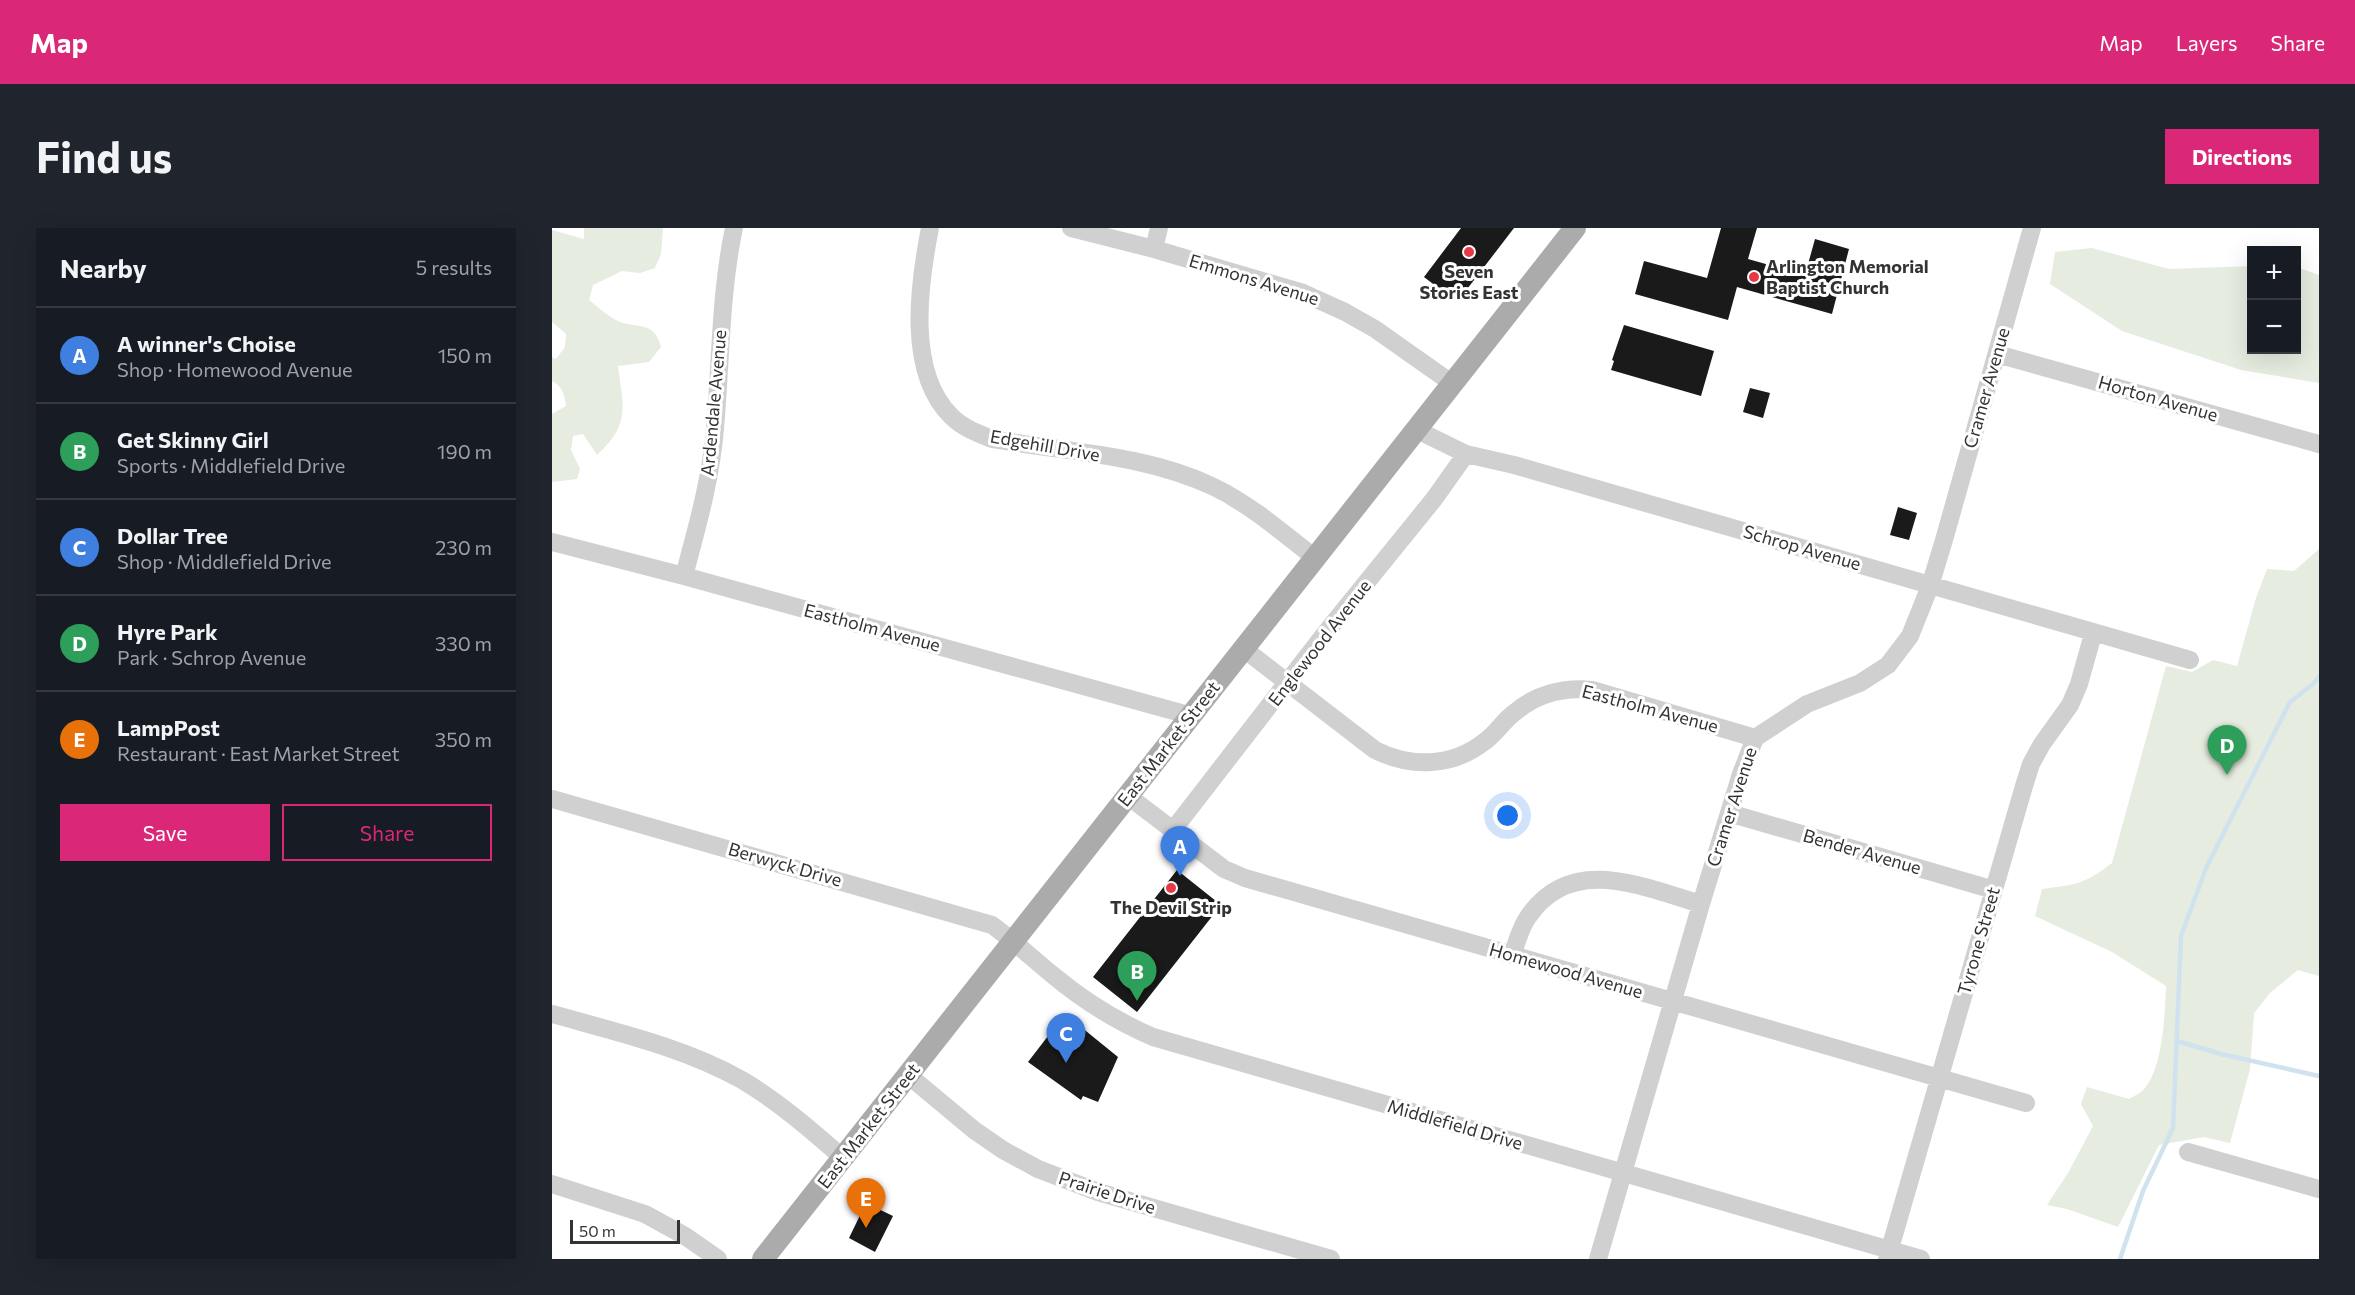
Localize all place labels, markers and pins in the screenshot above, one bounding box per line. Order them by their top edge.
marker: Seven Stories East [1462,245,1476,259]
place label: Arlington Memorial Baptist Church [1766,255,1929,298]
place label: Seven Stories East [1420,260,1519,303]
marker: Arlington Memorial Baptist Church [1747,270,1761,284]
pin: D [2208,726,2246,775]
pin: A [1160,826,1200,876]
marker: The Devil Strip [1164,881,1178,895]
place label: The Devil Strip [1110,896,1232,918]
pin: B [1118,952,1156,1001]
pin: C [1046,1014,1086,1063]
pin: E [846,1178,886,1228]

